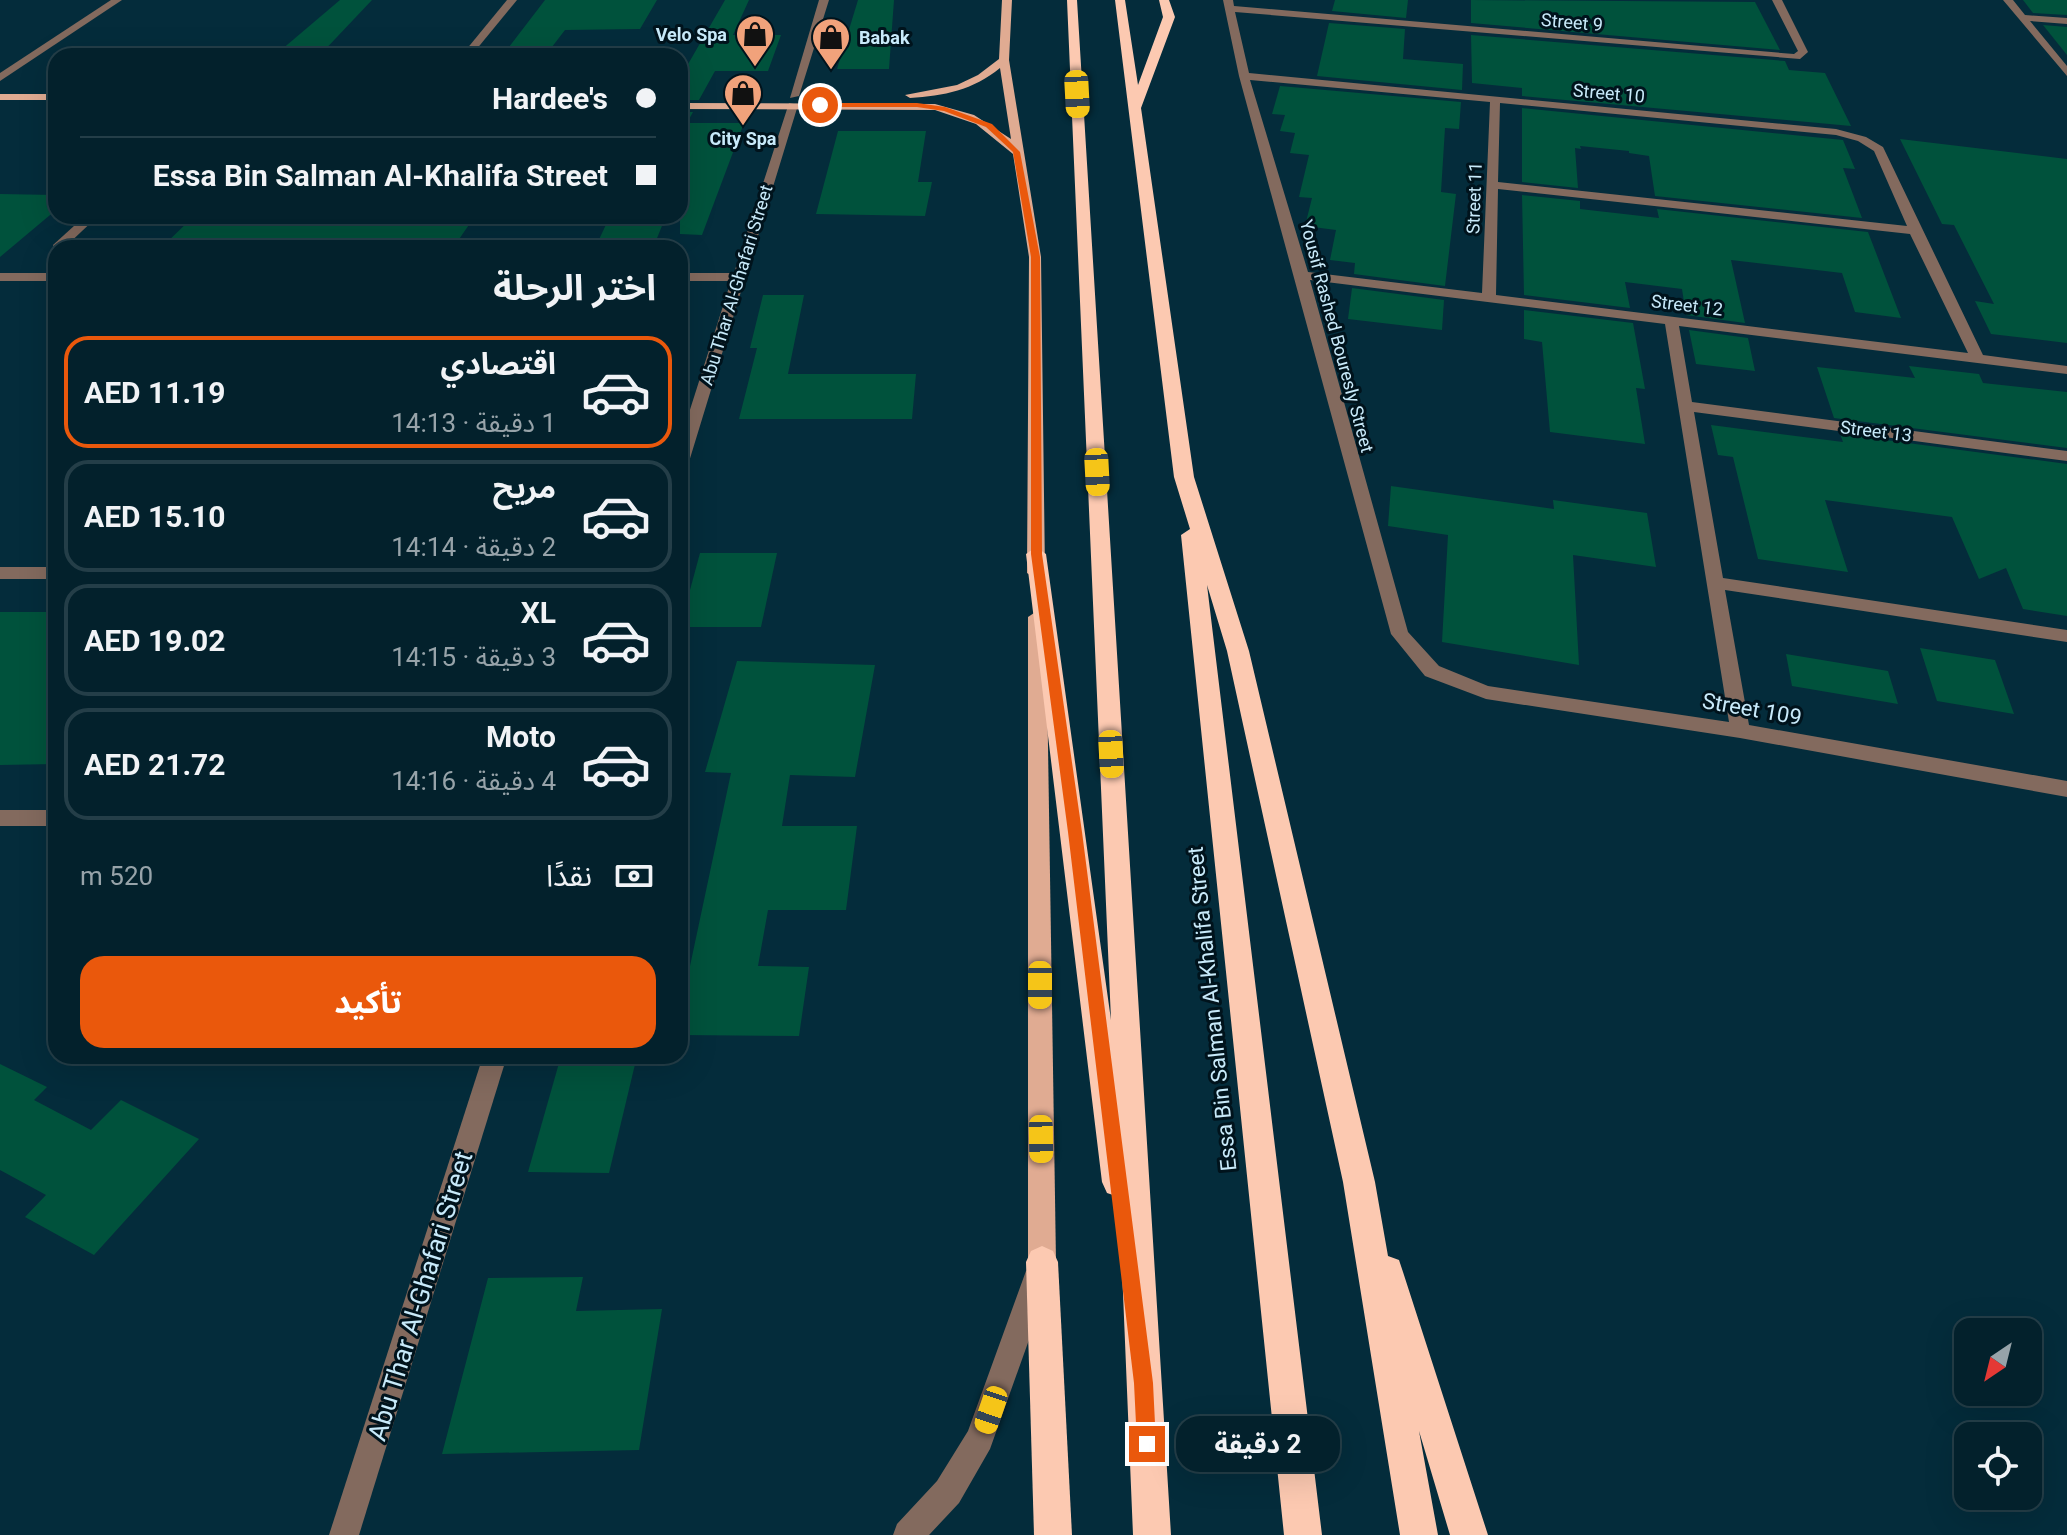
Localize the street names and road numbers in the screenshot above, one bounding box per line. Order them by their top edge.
street label: Street 9 [1540,9,1604,35]
street label: Street 10 [1572,79,1646,107]
street label: Street 11 [1462,162,1486,234]
street label: Abu Thar Al-Ghafari Street [695,182,777,388]
street label: Yousif Rashed Bouresly Street [1296,217,1378,455]
street label: Street 12 [1650,290,1724,320]
street label: Street 13 [1839,416,1913,446]
street label: Street 109 [1700,688,1804,730]
street label: Essa Bin Salman Al-Khalifa Street [1183,846,1241,1172]
street label: Abu Thar Al-Ghafari Street [362,1148,478,1444]

